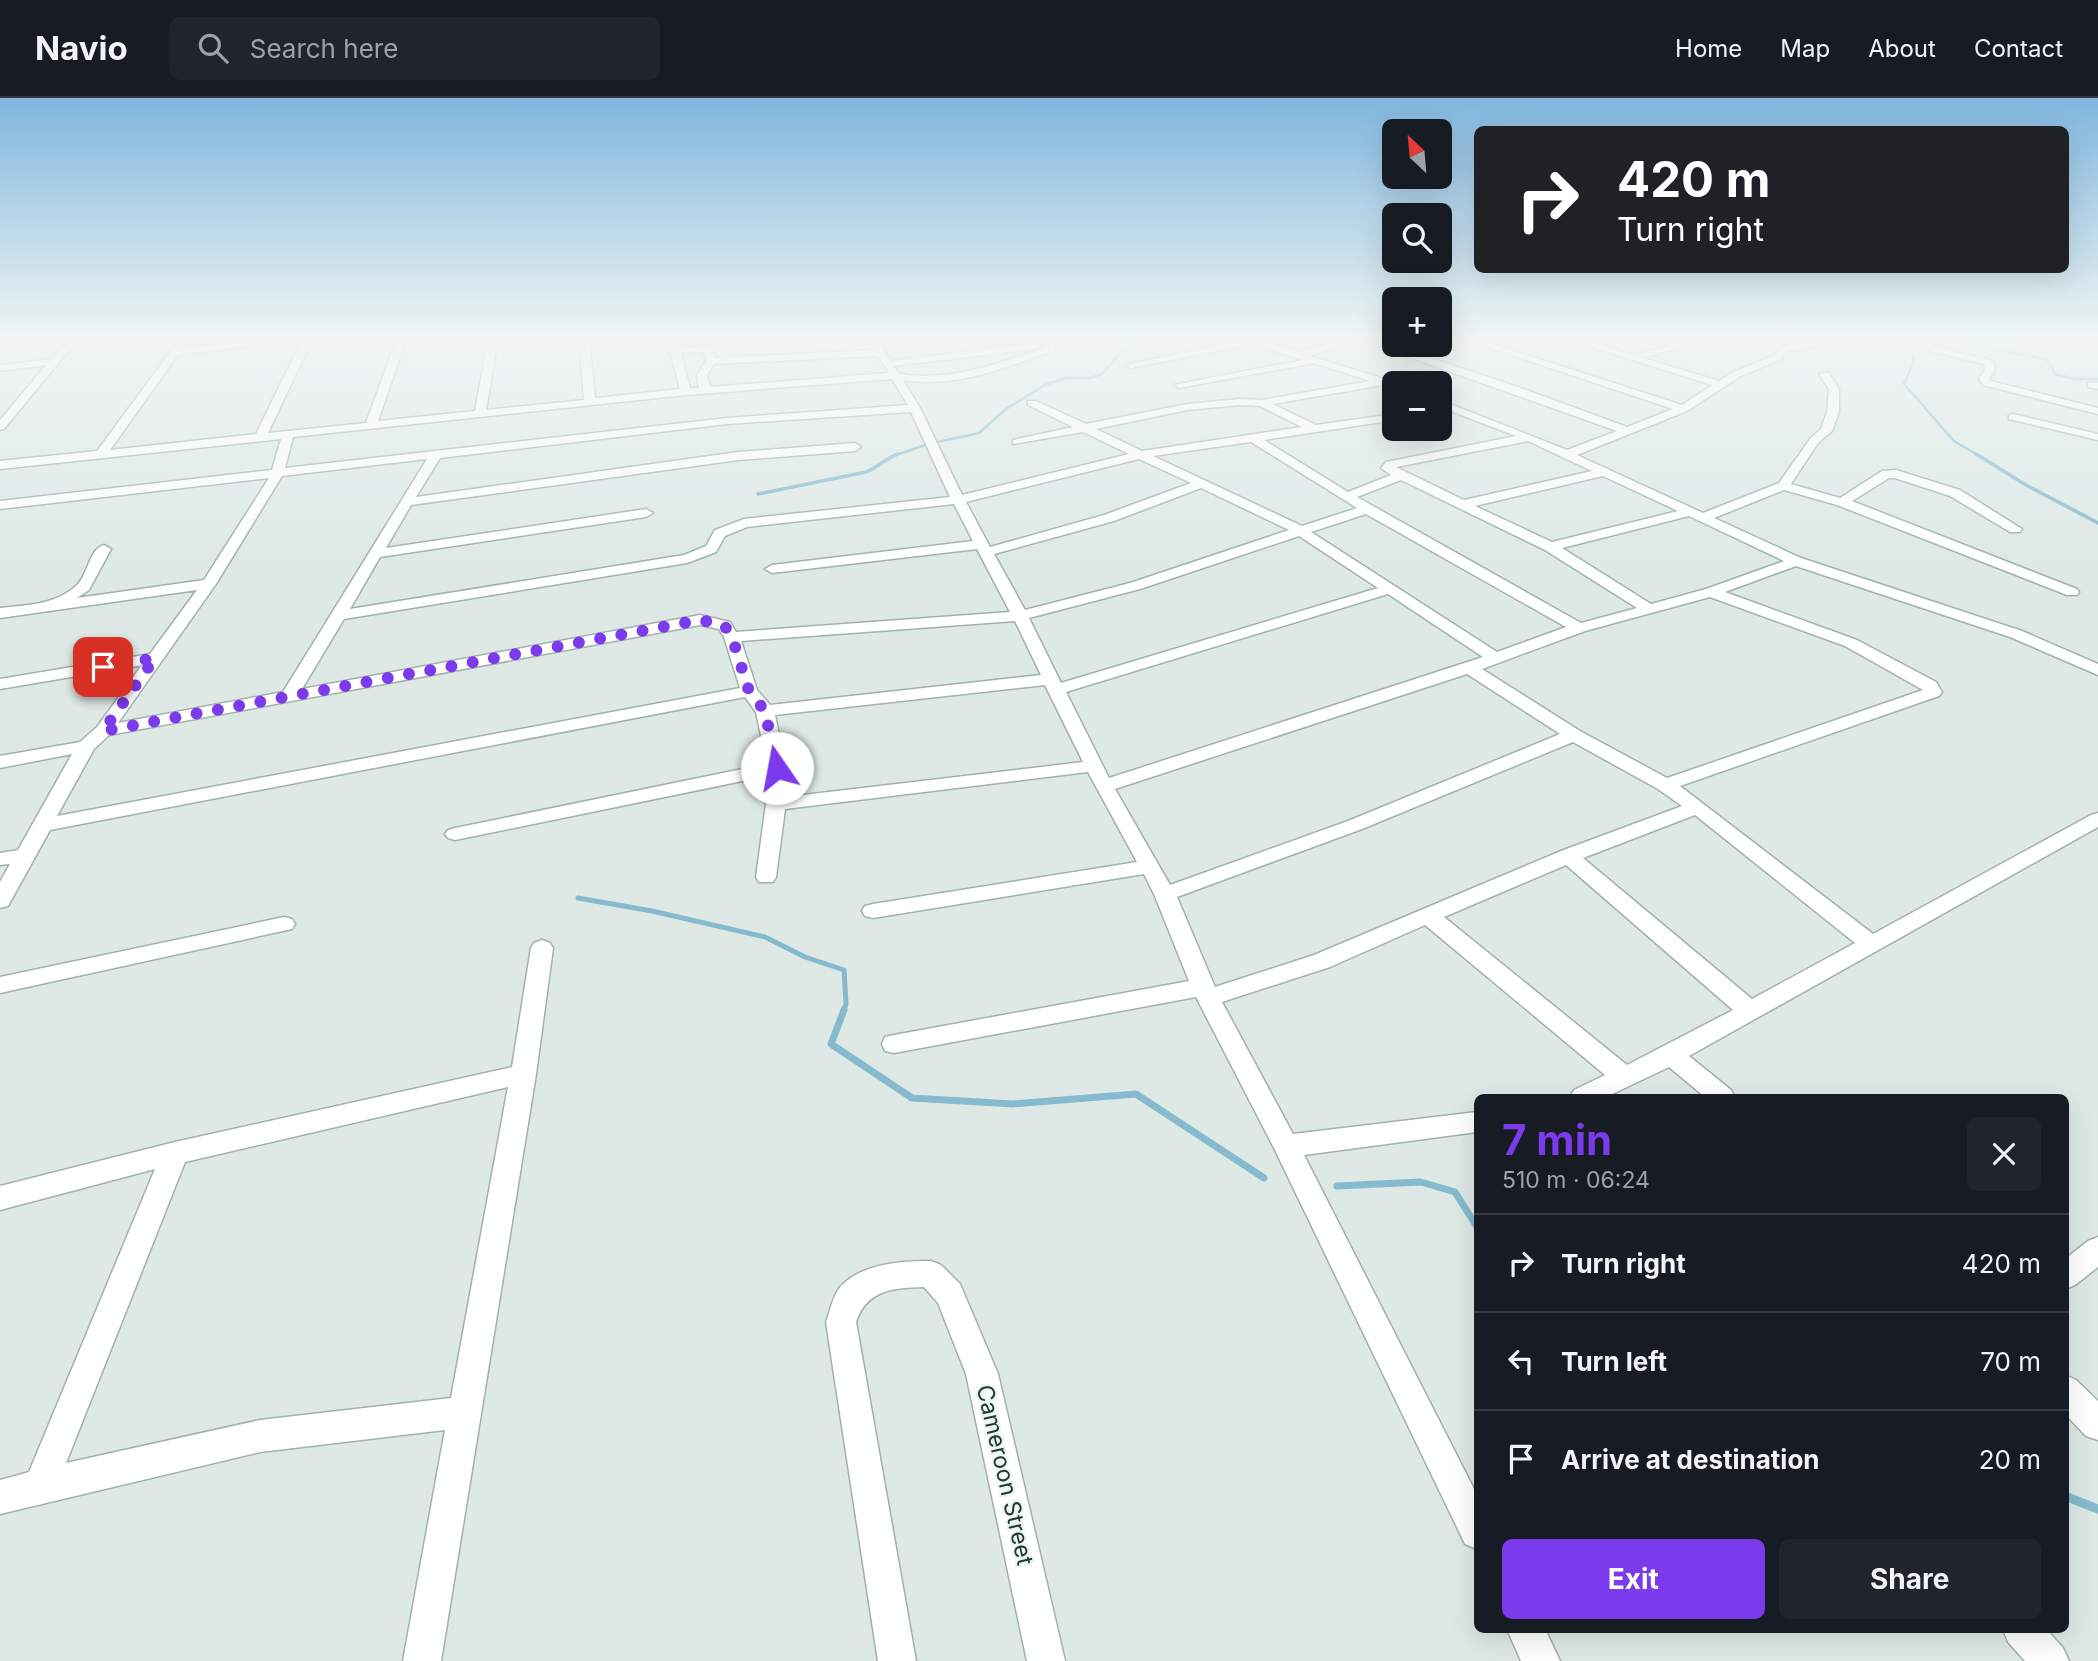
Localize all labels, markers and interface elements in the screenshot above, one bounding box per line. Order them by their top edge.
search box [170,17,660,80]
text: Navio [35,28,128,68]
icon: search [194,29,232,67]
text: Search here [250,33,398,64]
text: Home [1675,34,1742,63]
text: Map [1780,34,1830,63]
text: About [1868,34,1936,63]
text: Contact [1974,34,2063,63]
north arrow [1382,119,1452,189]
map controls [1382,119,1452,441]
text: 420 m [1617,150,1770,209]
icon: right [1502,154,1593,245]
button: search [1382,203,1452,273]
text: Turn right [1617,210,1764,249]
button: + [1382,287,1452,357]
button: − [1382,371,1452,441]
pin [73,637,133,697]
icon: arrive [84,648,122,686]
position arrow [740,731,814,805]
text: 7 min [1502,1114,1612,1165]
button: close [1967,1117,2041,1191]
text: 510 m · 06:24 [1502,1166,1650,1194]
icon: right [1502,1244,1540,1282]
text: Turn right [1561,1248,1686,1279]
text: 420 m [1962,1248,2041,1279]
icon: left [1502,1342,1540,1380]
text: Turn left [1561,1346,1667,1377]
text: 70 m [1980,1346,2041,1377]
street label: Cameroon Street [971,1382,1039,1568]
icon: arrive [1502,1440,1540,1478]
text: Arrive at destination [1561,1444,1820,1475]
text: 20 m [1979,1444,2041,1475]
button: Exit [1502,1539,1765,1619]
button: Share [1779,1539,2041,1619]

